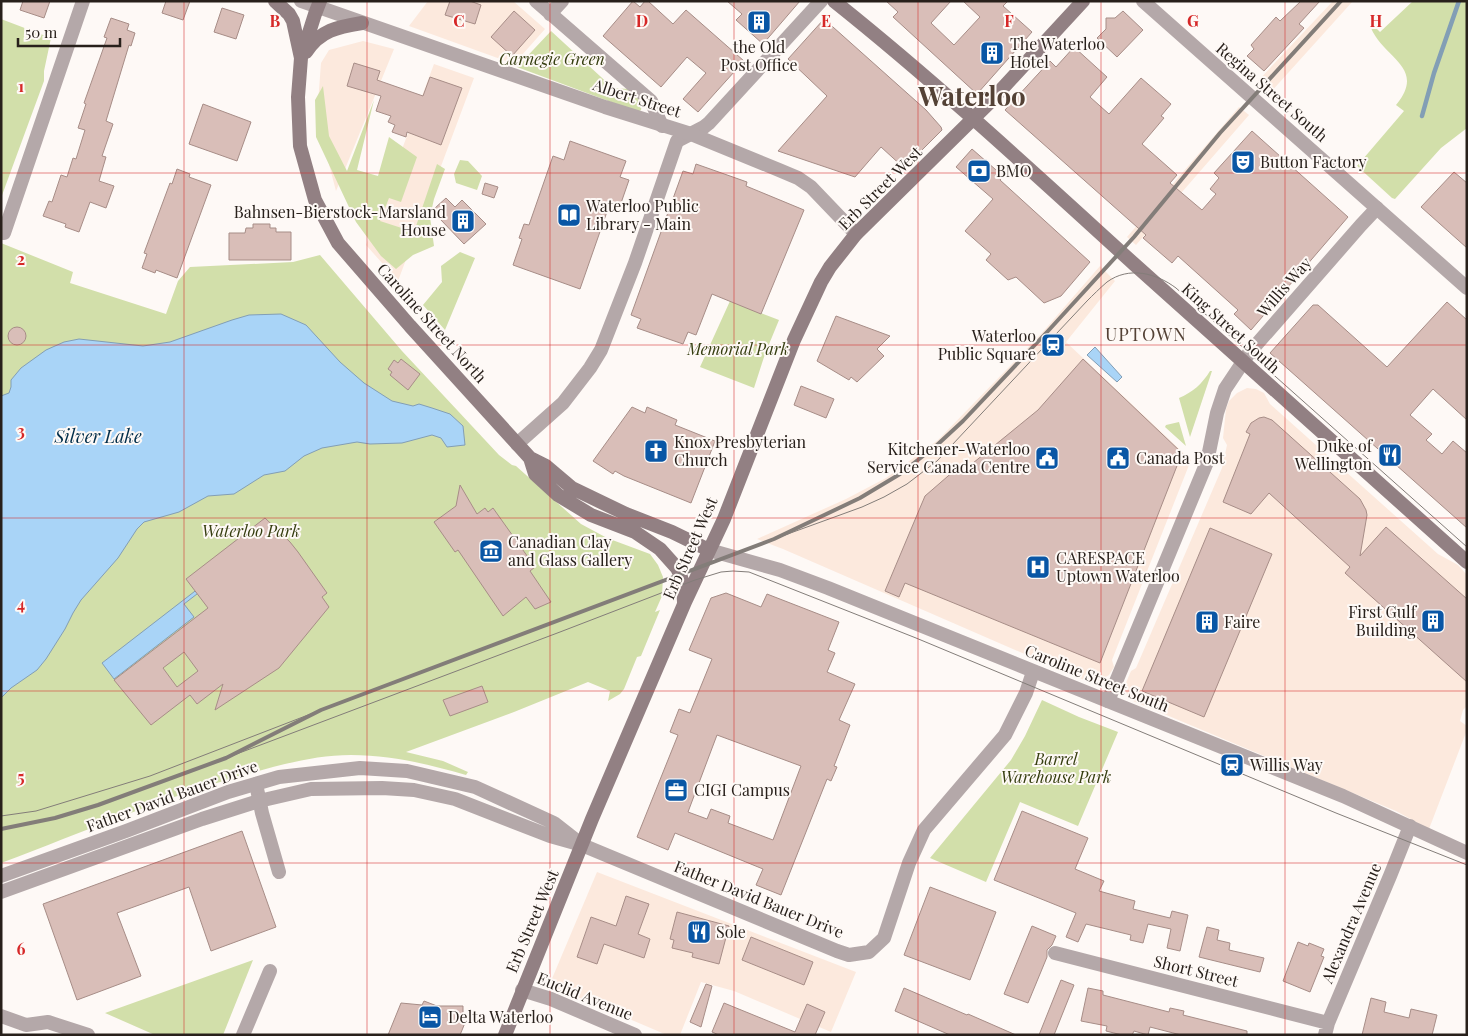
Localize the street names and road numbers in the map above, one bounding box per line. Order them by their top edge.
street label: Regina Street South [1212,37,1333,146]
street label: Albert Street [590,73,684,122]
street label: Erb Street West [833,141,926,234]
street label: Willis Way [1251,252,1315,322]
street label: Caroline Street North [373,258,492,387]
street label: King Street South [1178,278,1285,378]
street label: Erb Street West [658,493,722,602]
street label: Caroline Street South [1022,639,1173,716]
street label: Father David Bauer Drive [83,755,261,836]
street label: Father David Bauer Drive [671,855,847,942]
street label: Alexandra Avenue [1315,860,1385,987]
street label: Erb Street West [500,866,563,976]
street label: Short Street [1152,950,1241,991]
street label: Euclid Avenue [534,967,636,1024]

